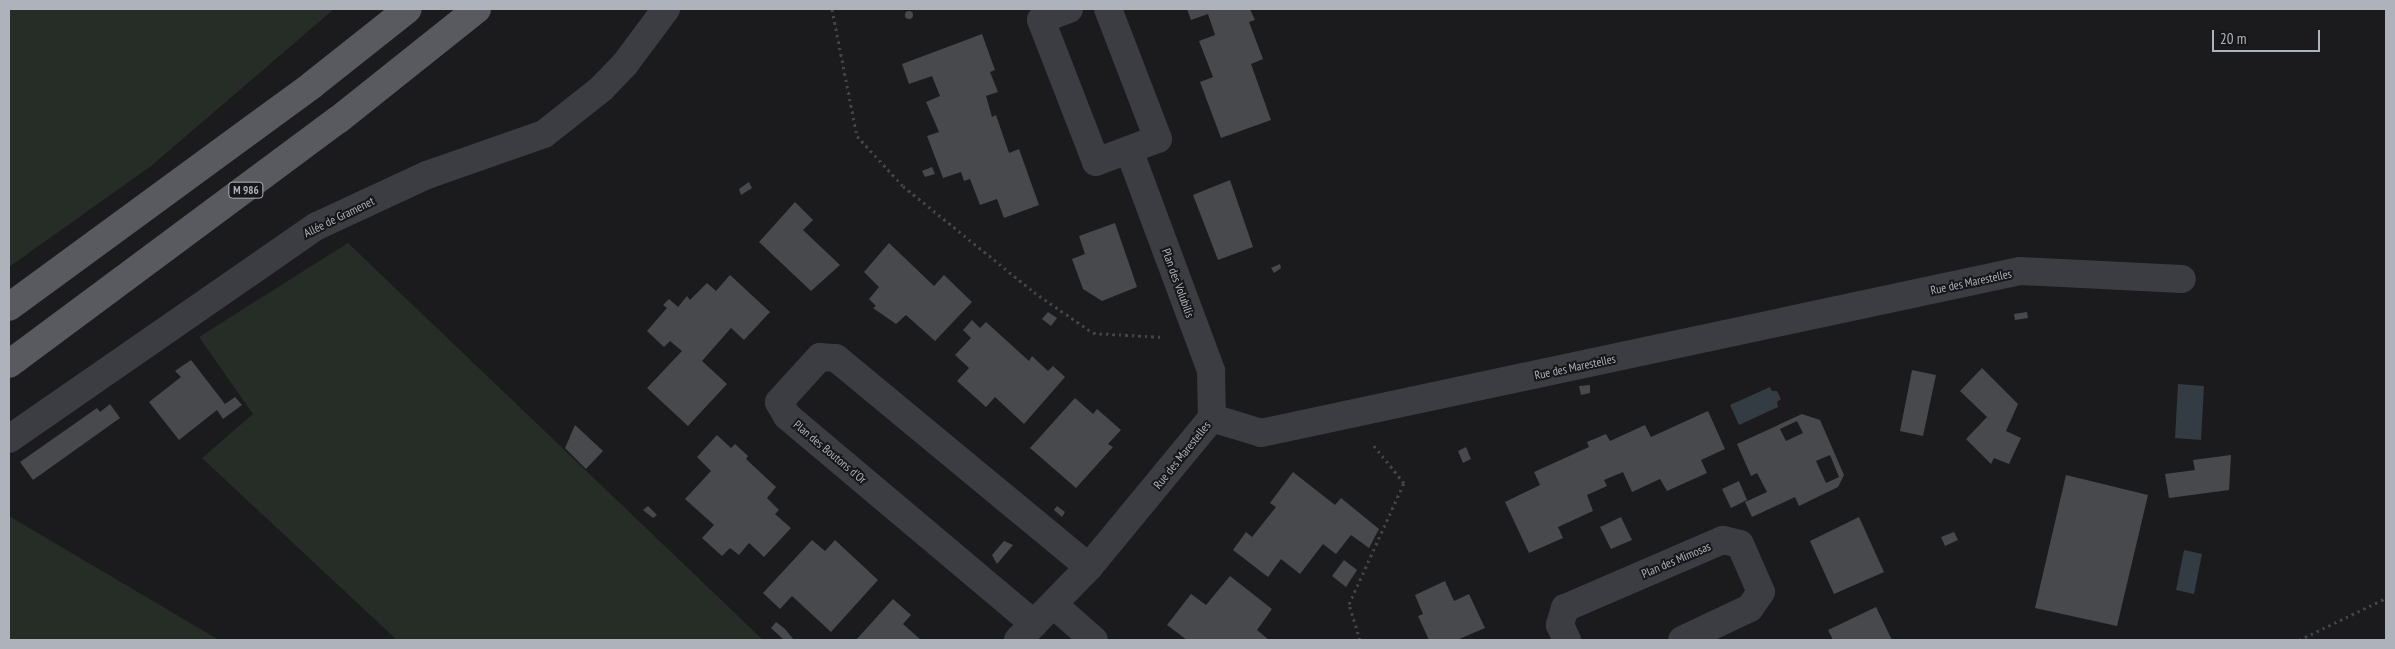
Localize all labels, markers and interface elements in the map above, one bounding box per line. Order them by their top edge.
scale bar [2215,20,2322,52]
text: 20 m [2220,29,2246,48]
road number: M 986 [227,182,265,198]
street label: Allée de Gramenet [301,194,377,240]
street label: Plan des Volubilis [1159,246,1197,320]
street label: Rue des Marestelles [1929,266,2013,298]
street label: Rue des Marestelles [1533,351,1617,383]
street label: Plan des Boutons d'Or [791,417,869,487]
street label: Rue des Marestelles [1150,418,1214,492]
street label: Plan des Mimosas [1639,539,1713,581]

